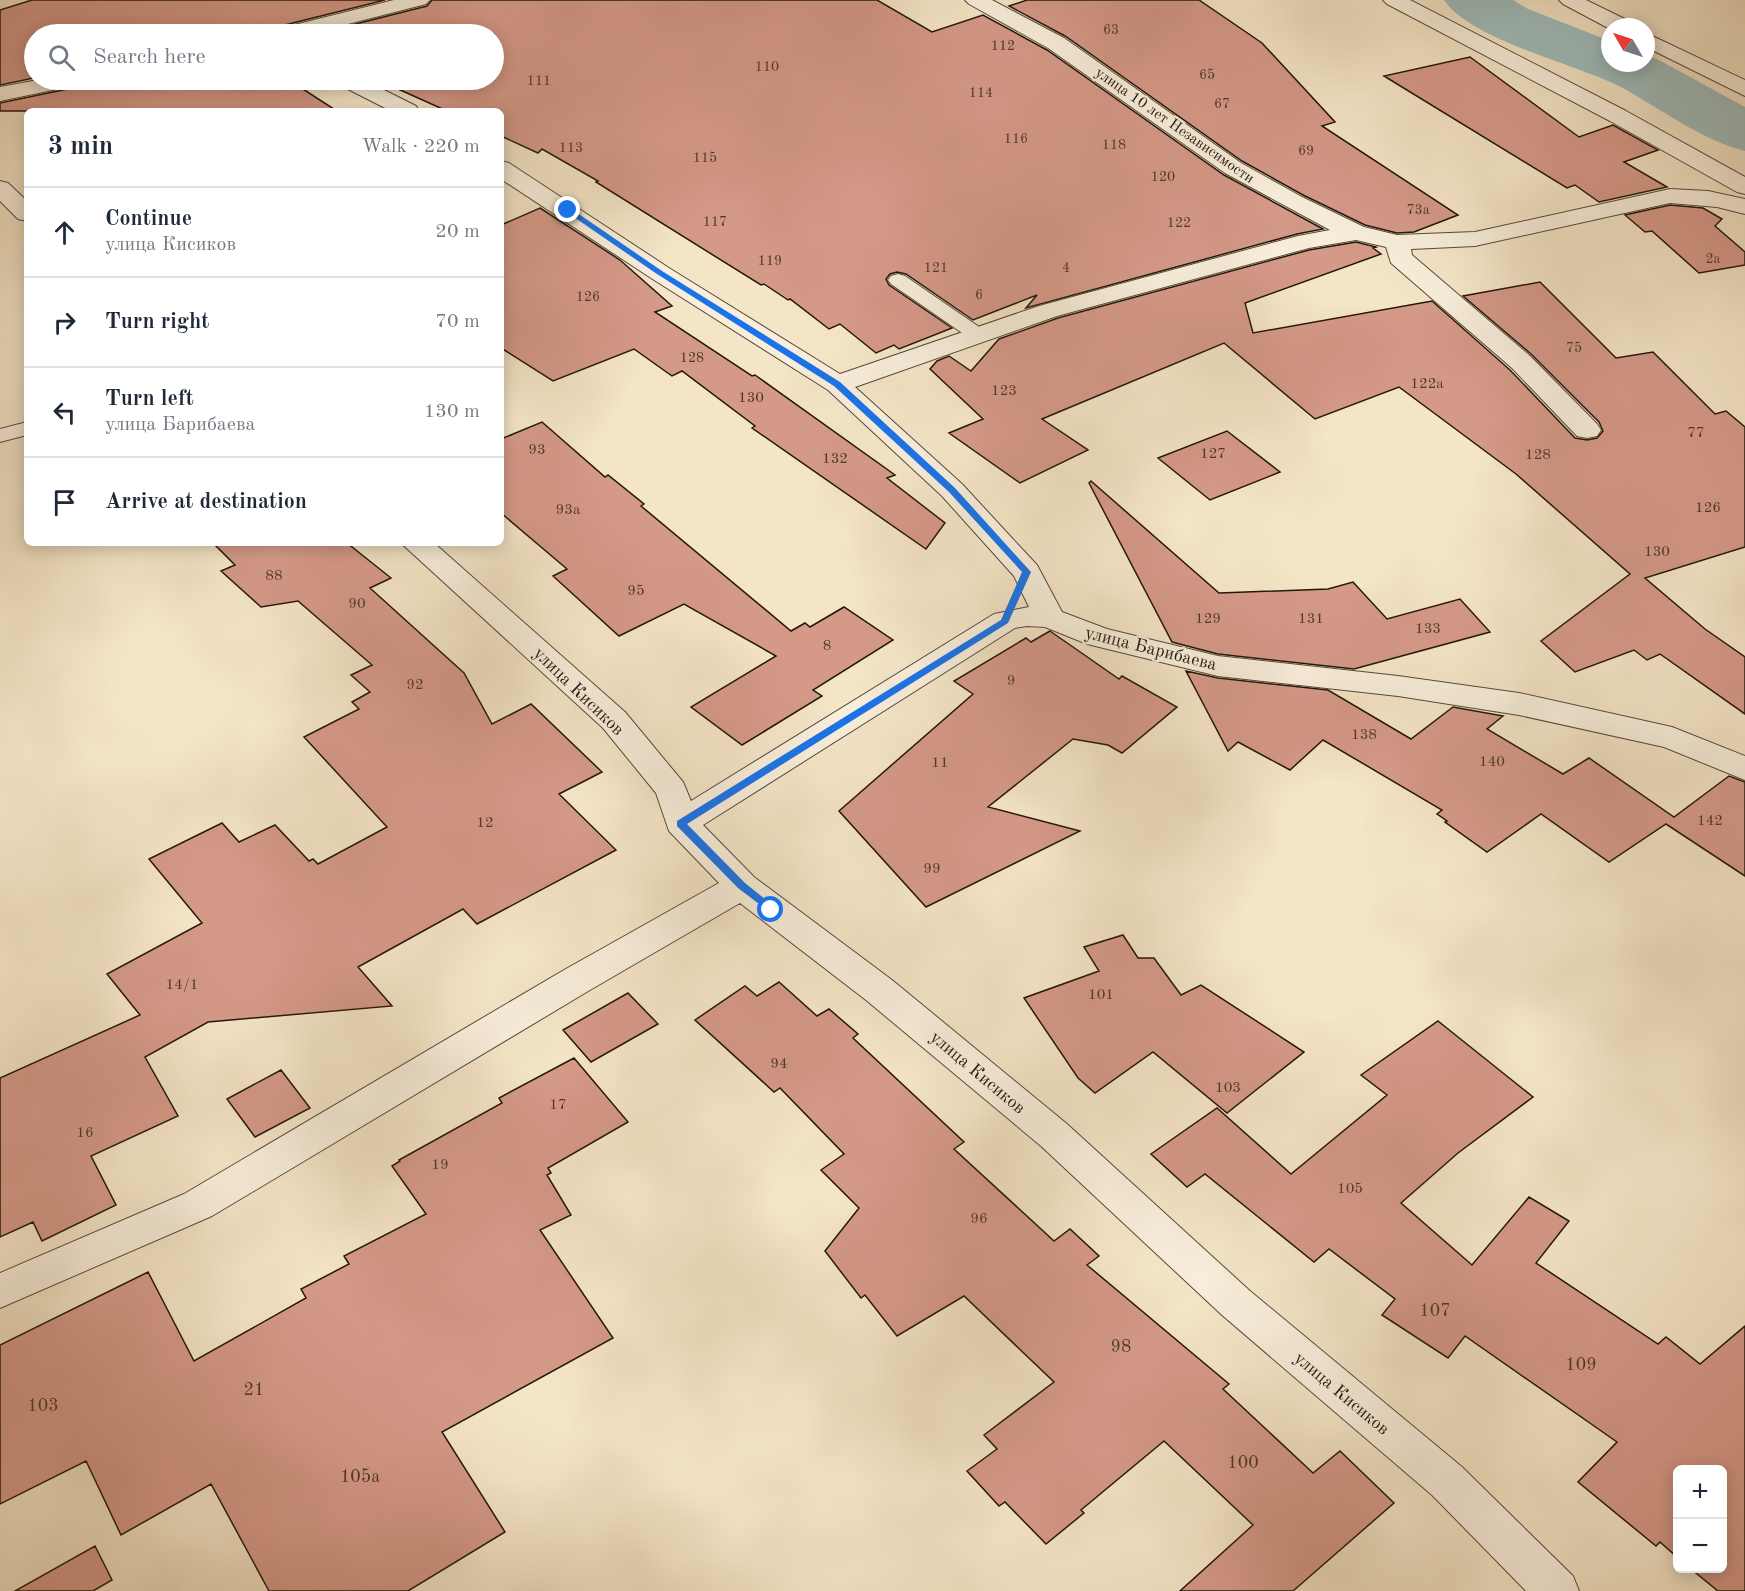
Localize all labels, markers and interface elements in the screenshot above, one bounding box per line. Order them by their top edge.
north arrow [1601,18,1655,72]
house number: 63 [1103,23,1119,37]
search box [24,24,504,90]
house number: 112 [991,39,1015,53]
icon: search [45,41,78,74]
text: Search here [93,46,206,68]
house number: 110 [755,60,779,74]
street label: улица 10 лет Независимости [1092,66,1256,187]
house number: 65 [1199,68,1215,82]
house number: 111 [527,74,551,88]
house number: 114 [969,86,993,100]
house number: 67 [1214,97,1230,111]
house number: 116 [1004,132,1028,146]
text: 3 min [48,134,113,160]
text: Walk · 220 m [361,137,480,157]
house number: 118 [1102,138,1126,152]
house number: 113 [559,141,583,155]
house number: 69 [1298,144,1314,158]
house number: 115 [693,151,717,165]
house number: 120 [1151,170,1175,184]
route end [554,196,580,222]
house number: 73а [1406,203,1430,217]
text: Continue [105,208,192,230]
house number: 117 [703,215,727,229]
icon: ahead [48,216,81,249]
house number: 122 [1167,216,1191,230]
text: 20 m [435,222,480,242]
text: улица Кисиков [105,235,236,255]
house number: 2а [1705,252,1721,266]
house number: 119 [758,254,782,268]
house number: 121 [924,261,948,275]
house number: 4 [1062,261,1070,275]
house number: 6 [975,288,983,302]
house number: 126 [576,290,600,304]
icon: right [48,306,81,339]
text: Turn right [105,311,209,333]
text: 70 m [435,312,480,332]
house number: 75 [1566,341,1582,355]
house number: 128 [680,351,704,365]
house number: 122а [1410,377,1444,392]
house number: 123 [991,384,1017,399]
text: Turn left [105,388,194,410]
house number: 130 [738,391,764,406]
icon: left [48,396,81,429]
text: 130 m [424,402,480,422]
text: улица Барибаева [105,415,255,435]
house number: 77 [1687,426,1705,441]
house number: 93 [528,443,546,458]
house number: 127 [1200,447,1226,462]
house number: 128 [1525,448,1551,463]
house number: 132 [822,452,848,467]
icon: arrive [48,486,81,519]
text: Arrive at destination [105,491,307,513]
house number: 126 [1695,501,1721,516]
house number: 93а [556,503,581,518]
house number: 130 [1644,545,1670,560]
house number: 88 [265,569,283,584]
house number: 95 [627,584,645,599]
house number: 90 [348,597,366,612]
house number: 129 [1195,612,1221,627]
house number: 131 [1298,612,1324,627]
house number: 133 [1415,622,1441,637]
street label: улица Барибаева [1083,624,1219,674]
house number: 8 [823,639,831,654]
street label: улица Кисиков [530,644,627,739]
house number: 9 [1007,674,1015,689]
house number: 92 [406,678,424,693]
house number: 138 [1351,728,1377,743]
house number: 140 [1479,755,1505,770]
house number: 11 [931,756,949,771]
house number: 142 [1697,814,1723,829]
house number: 12 [476,816,494,831]
house number: 99 [923,862,941,877]
route start [757,896,783,922]
house number: 14/1 [166,978,198,993]
house number: 101 [1088,988,1114,1003]
street label: улица Кисиков [926,1028,1028,1118]
house number: 94 [770,1057,788,1072]
house number: 103 [1215,1081,1241,1096]
house number: 17 [549,1098,567,1113]
house number: 16 [76,1126,94,1141]
house number: 19 [431,1158,449,1173]
house number: 105 [1337,1182,1363,1197]
house number: 96 [970,1212,988,1227]
house number: 107 [1419,1302,1451,1320]
house number: 98 [1111,1338,1131,1356]
street label: улица Кисиков [1290,1349,1392,1439]
house number: 109 [1565,1356,1597,1374]
house number: 21 [244,1381,264,1399]
house number: 103 [27,1397,59,1415]
house number: 100 [1227,1454,1259,1472]
map controls [1673,1465,1727,1573]
button: + [1673,1465,1727,1519]
house number: 105а [340,1468,380,1486]
button: − [1673,1519,1727,1573]

